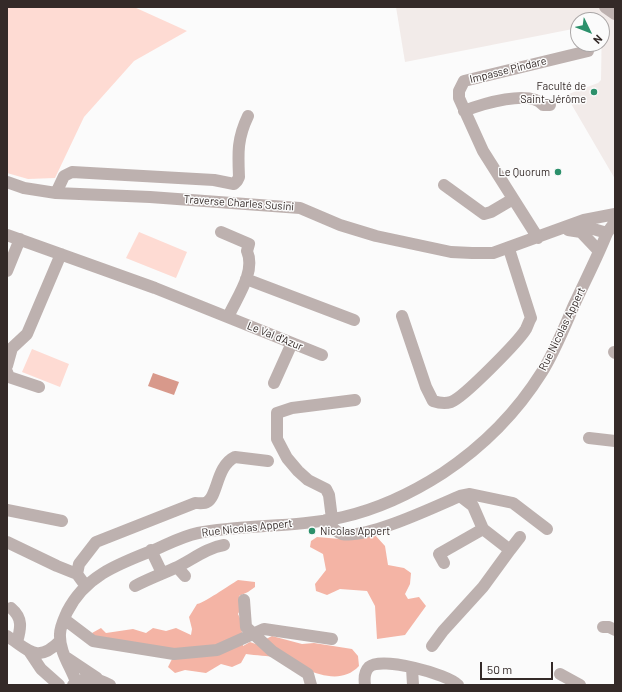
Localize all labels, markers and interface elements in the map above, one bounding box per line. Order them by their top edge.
north arrow [570,12,610,52]
text: N [591,33,606,47]
street label: Impasse Pindare [468,54,548,86]
place label: Faculté de Saint-Jérôme [520,79,586,105]
marker: Faculté de Saint-Jérôme [589,87,599,97]
place label: Le Quorum [498,165,550,179]
marker: Le Quorum [553,167,563,177]
street label: Traverse Charles Susini [183,193,295,213]
street label: Rue Nicolas Appert [536,285,588,373]
street label: Le Val d'Azur [245,319,305,353]
street label: Rue Nicolas Appert [201,517,293,539]
place label: Nicolas Appert [320,524,390,538]
marker: Nicolas Appert [307,526,317,536]
scale bar [482,654,555,680]
text: 50 m [487,662,512,676]

